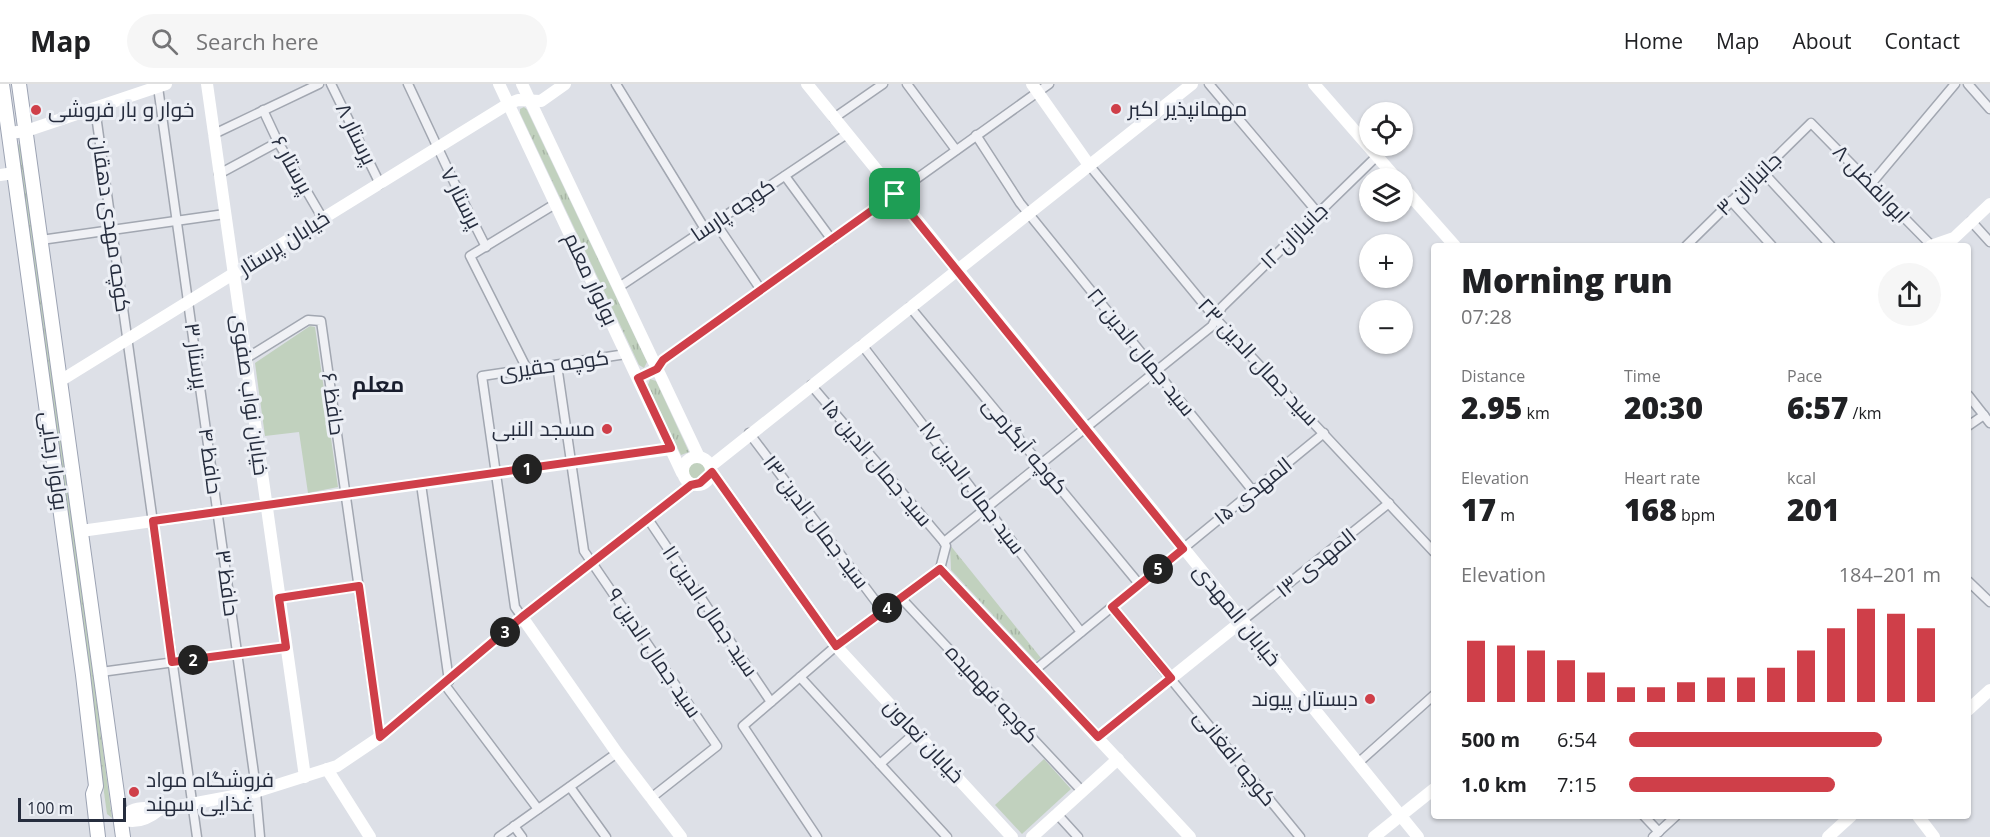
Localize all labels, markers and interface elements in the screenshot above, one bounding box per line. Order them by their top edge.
search box [127,14,547,68]
text: Map [30,22,91,60]
icon: search [148,25,181,58]
text: Search here [196,26,319,56]
text: Home [1624,27,1683,55]
text: Map [1716,27,1759,55]
text: About [1792,27,1852,55]
text: Contact [1885,27,1960,55]
place label: مهمانپذیر اکبر [1127,94,1247,122]
place label: خوار و بار فروشی [48,95,195,123]
street label: پرستار ۸ [329,98,384,170]
marker: مهمانپذیر اکبر [1109,102,1123,116]
map controls [1359,102,1413,354]
button: locate [1359,102,1413,156]
marker: خوار و بار فروشی [29,103,43,117]
street label: پرستار ۶ [265,130,320,200]
street label: کوچه مهدی دهقان [85,134,138,314]
street label: ابوالفضل ۸ [1827,138,1916,229]
street label: جانبازان ۳ [1710,145,1787,221]
street label: پرستار ۷ [434,162,489,234]
pin [869,168,920,219]
button: layers [1359,168,1413,222]
street label: کوچه پارسا [685,171,780,248]
icon: arrive [878,177,911,210]
street label: جانبازان ۱۲ [1253,196,1333,275]
street label: خیابان پرستار [232,203,335,283]
street label: بولوار معلم [557,228,626,330]
button: + [1359,234,1413,288]
text: Morning run [1461,258,1673,303]
button: share [1878,263,1941,326]
street label: سید جمال الدین ۲۱ [1081,281,1202,421]
street label: سید جمال الدین ۲۳ [1192,291,1325,431]
button: − [1359,300,1413,354]
text: 07:28 [1461,303,1512,330]
street label: خیابان نواب صفوی [226,313,276,477]
street label: پرستار ۳ [177,321,216,391]
street label: کوچه حقیری [497,342,611,387]
text: Distance [1461,365,1525,387]
text: Time [1624,365,1661,387]
text: Pace [1787,365,1822,387]
district label: معلم [352,368,404,400]
street label: حافظ ۶ [316,371,352,437]
text: 2.95 [1461,387,1522,428]
text: 20:30 [1624,387,1703,428]
text: 6:57 [1787,387,1848,428]
street label: کوچه آبگرمی [976,391,1075,501]
street label: سید جمال الدین ۱۵ [816,393,939,532]
text: km [1522,402,1550,424]
text: /km [1848,402,1882,424]
street label: بولوار رجایی [34,409,76,512]
place label: مسجد النبی [492,414,595,442]
street label: سید جمال الدین ۱۷ [914,415,1032,560]
marker: مسجد النبی [600,422,614,436]
street label: حافظ ۴ [192,426,229,496]
street label: سید جمال الدین ۱۳ [757,449,876,594]
street label: المهدی ۱۵ [1207,450,1297,530]
pin: 1 [512,454,542,484]
text: 1 [522,458,532,480]
text: Elevation [1461,467,1529,489]
text: Heart rate [1624,467,1700,489]
text: kcal [1787,467,1816,489]
text: 17 [1461,489,1496,530]
text: 168 [1624,489,1677,530]
text: 201 [1787,489,1840,530]
text: m [1496,504,1515,526]
text: bpm [1677,504,1715,526]
street label: المهدی ۱۳ [1269,521,1361,603]
street label: سید جمال الدین ۱۱ [656,539,765,682]
street label: حافظ ۳ [209,548,247,618]
pin: 5 [1143,554,1173,584]
street label: خیابان المهدی [1188,557,1288,672]
text: 5 [1153,558,1163,580]
text: Elevation [1461,561,1546,588]
text: 184–201 m [1839,561,1941,588]
street label: سید جمال الدین ۹ [601,582,709,723]
pin: 4 [872,593,902,623]
text: 4 [882,597,892,619]
pin: 3 [490,617,520,647]
text: 3 [500,621,510,643]
street label: کوچه فهمیده [939,638,1046,749]
pin: 2 [178,645,208,675]
text: 2 [188,649,198,671]
place label: دبستان پیوند [1252,684,1358,713]
street label: خیابان تعاون [878,692,971,789]
marker: دبستان پیوند [1363,692,1377,706]
street label: کوچه افغانی [1187,703,1283,812]
text: 500 m [1461,726,1520,753]
text: 6:54 [1557,726,1597,753]
place label: فروشگاه مواد غذایی سهند [146,765,274,817]
text: 1.0 km [1461,771,1527,798]
text: 7:15 [1557,771,1597,798]
marker: فروشگاه مواد غذایی سهند [127,785,141,799]
scale bar [18,795,126,822]
text: 100 m [27,797,73,819]

